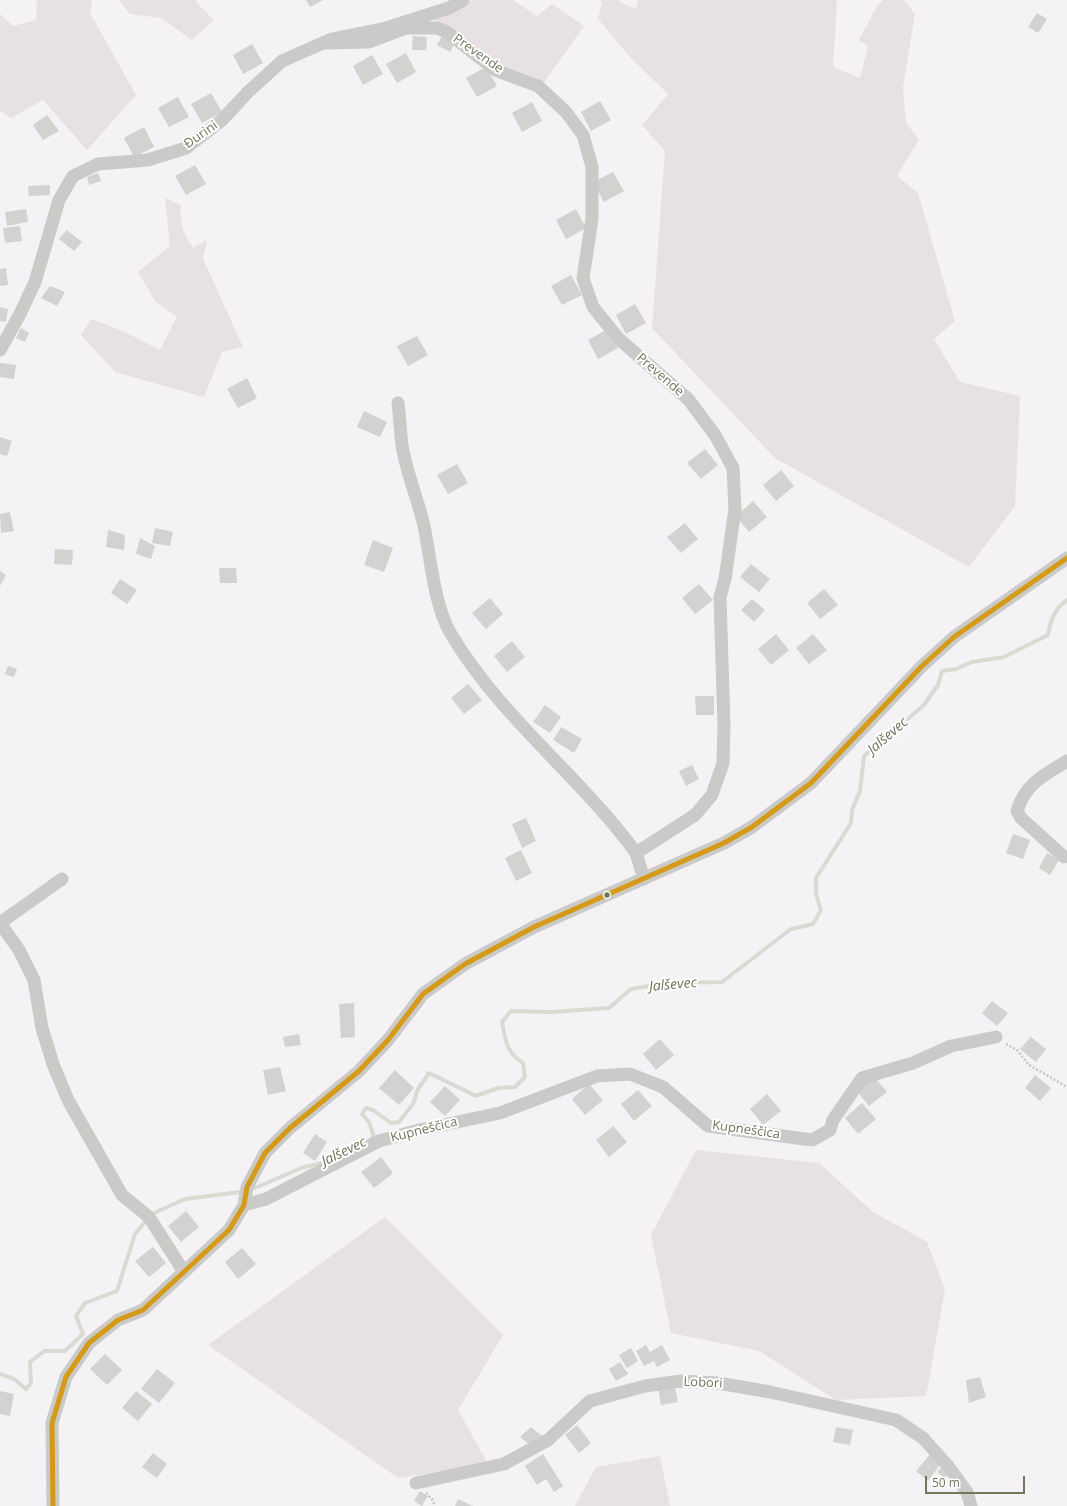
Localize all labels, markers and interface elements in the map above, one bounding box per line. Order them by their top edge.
street label: Prevende [450,31,506,77]
street label: Đurini [181,118,221,152]
street label: Prevende [633,350,687,400]
water label: Jalševec [864,714,912,758]
unlabelled marker [602,890,612,900]
water label: Jalševec [648,975,698,995]
street label: Kupneščica [389,1114,459,1146]
street label: Kupneščica [711,1118,781,1142]
water label: Jalševec [319,1134,369,1170]
street label: Lobori [683,1374,723,1392]
scale bar [927,1468,1027,1494]
text: 50 m [932,1474,960,1491]

